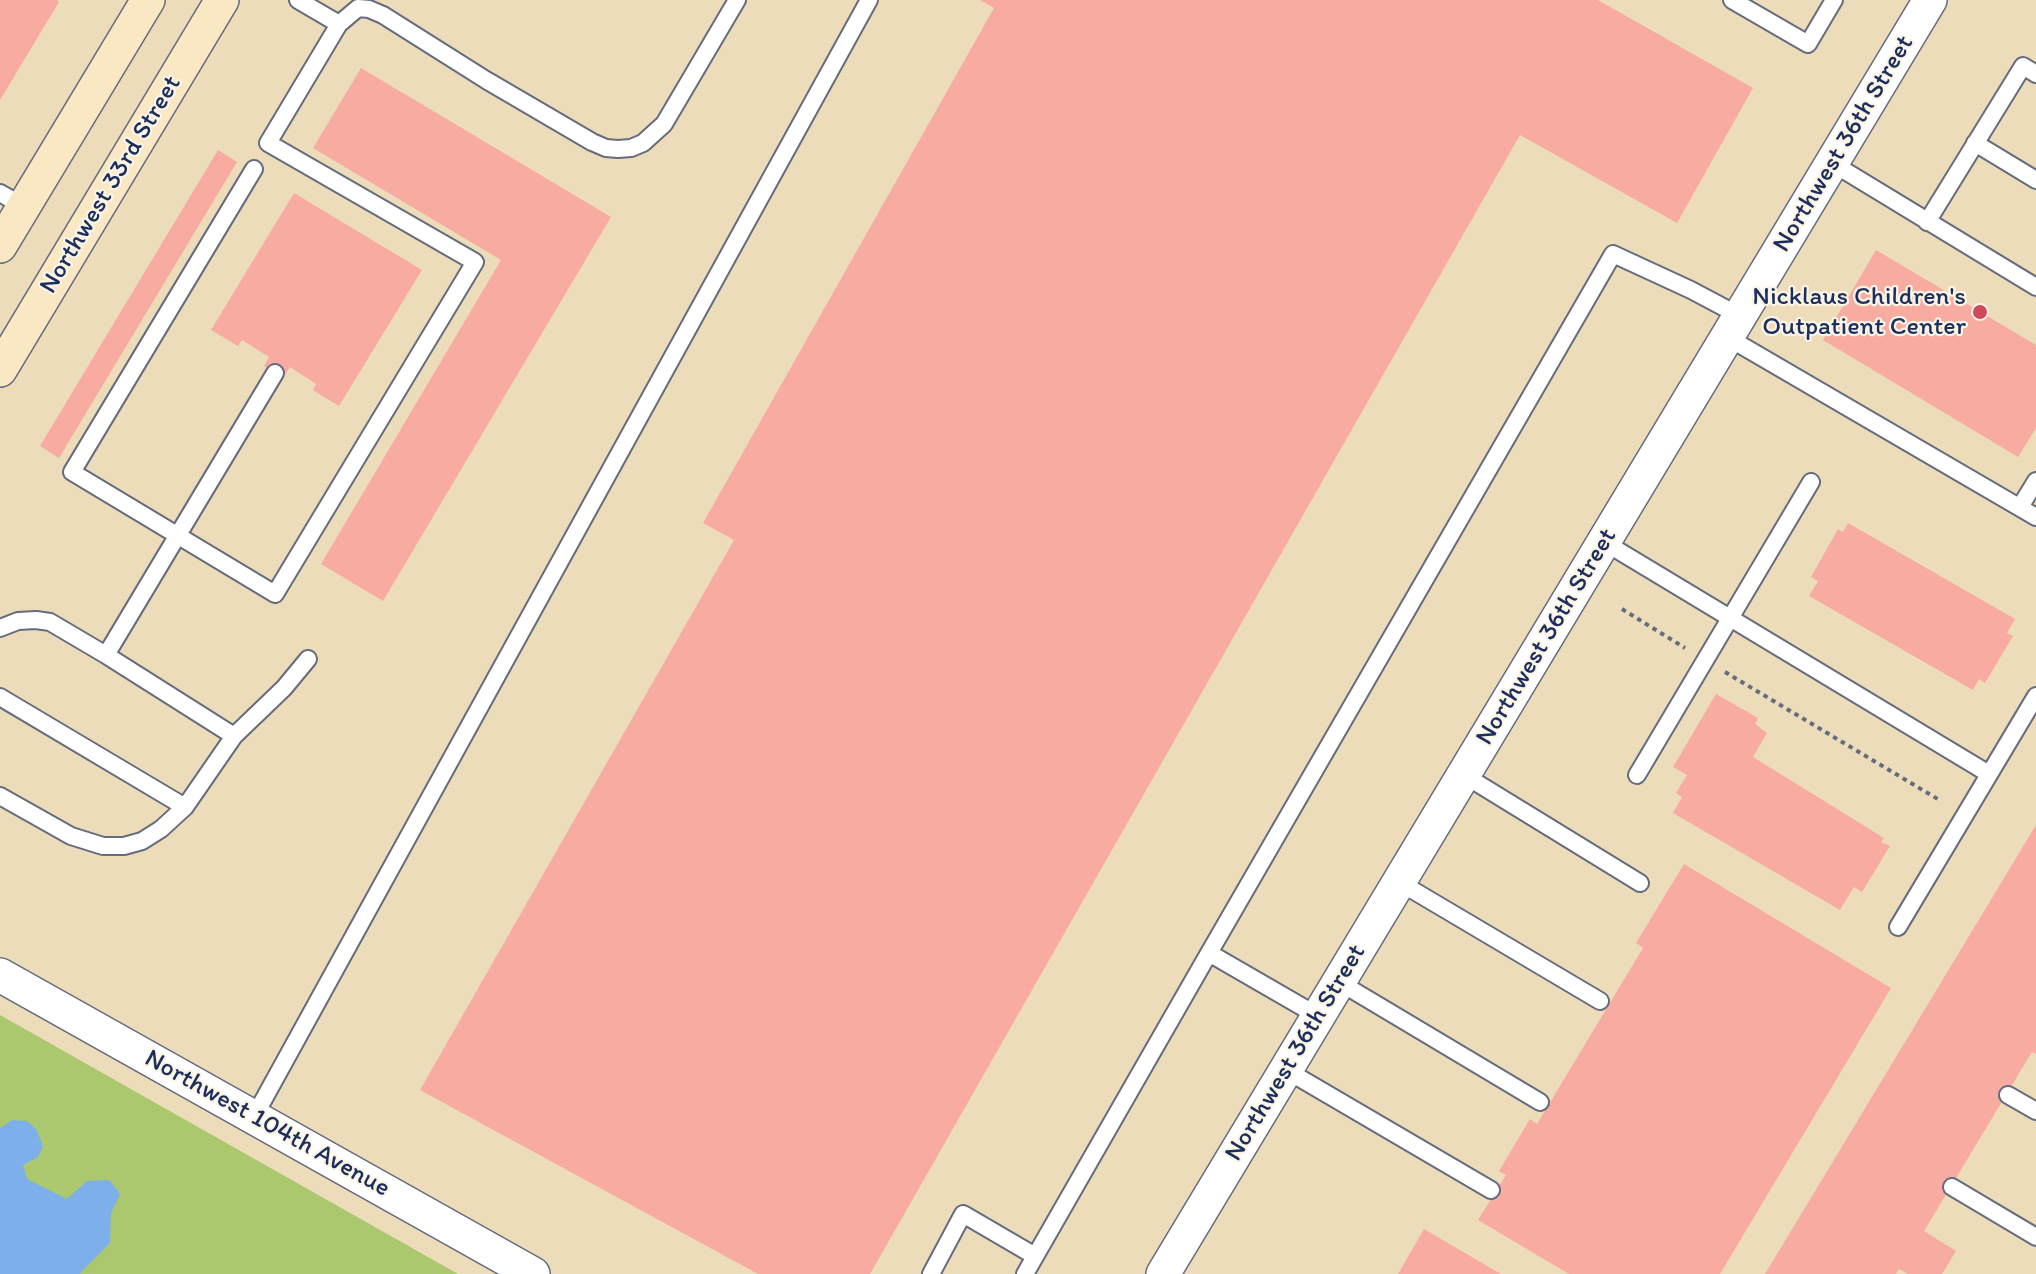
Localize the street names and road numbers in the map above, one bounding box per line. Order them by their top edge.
street label: Northwest 36th Street [1767,30,1921,258]
street label: Northwest 33rd Street [33,70,189,300]
street label: Northwest 36th Street [1470,523,1624,751]
street label: Northwest 36th Street [1219,939,1373,1167]
street label: Northwest 104th Avenue [139,1043,395,1205]

